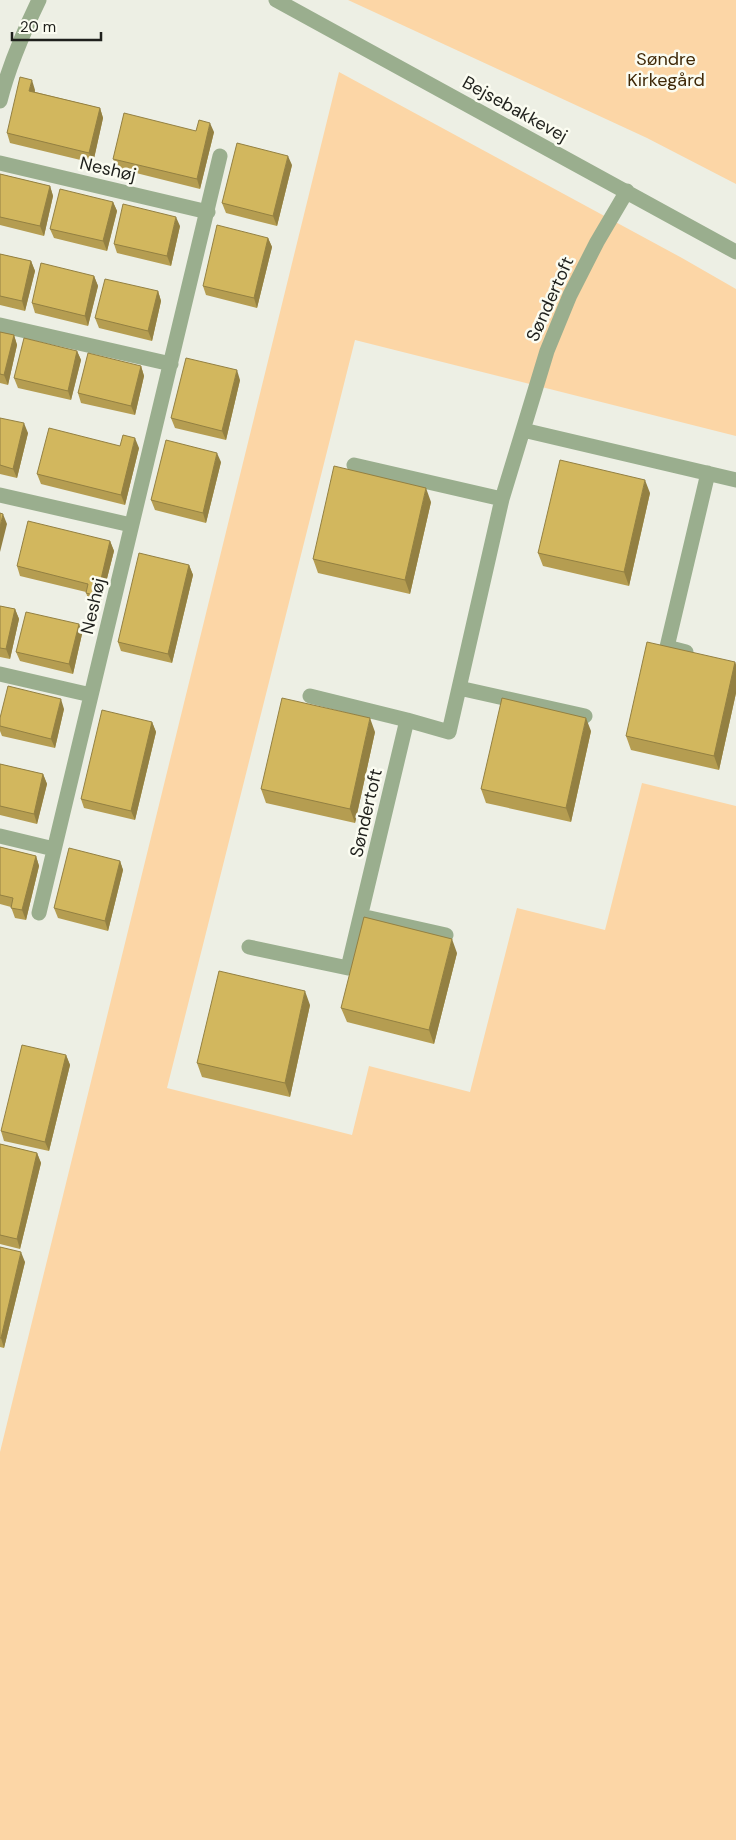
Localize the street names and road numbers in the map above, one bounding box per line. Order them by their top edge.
street label: Bejsebakkevej [458,70,572,148]
street label: Neshøj [77,151,139,187]
street label: Søndertoft [521,253,579,345]
street label: Neshøj [75,575,111,637]
street label: Søndertoft [344,766,388,860]

